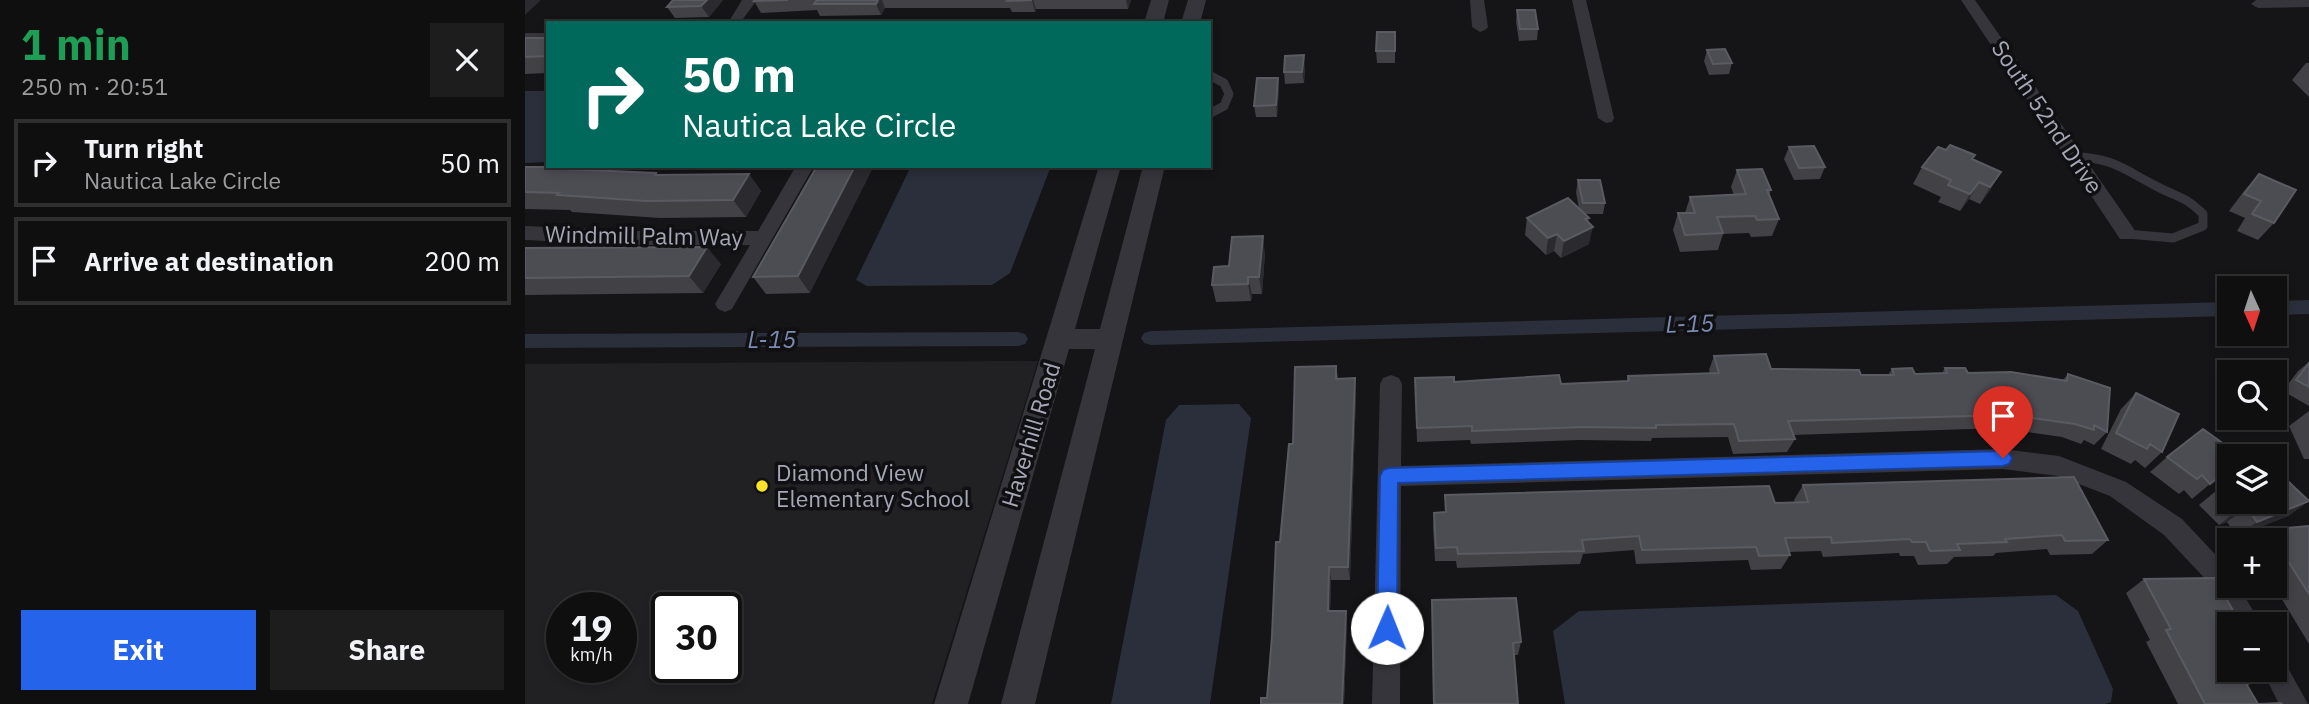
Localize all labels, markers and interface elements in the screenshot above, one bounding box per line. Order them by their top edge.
text: 1 min [21,17,131,72]
button: close [430,23,504,97]
street label: South 52nd Drive [1985,34,2110,199]
text: 50 m [682,42,796,105]
icon: right [567,49,658,140]
text: 250 m · 20:51 [21,71,168,101]
text: Nautica Lake Circle [682,104,956,146]
text: Turn right [84,131,203,165]
icon: right [25,144,63,182]
text: 50 m [440,146,500,180]
text: Nautica Lake Circle [84,165,281,195]
street label: Windmill Palm Way [545,218,744,252]
icon: arrive [25,242,63,280]
text: Arrive at destination [84,244,334,278]
text: 200 m [424,244,500,278]
north arrow [2217,276,2287,346]
map controls [2217,276,2287,682]
water label: L-15 [1665,306,1715,340]
water label: L-15 [748,323,796,355]
street label: Haverhill Road [994,359,1066,511]
button: search [2217,360,2287,430]
pin [1973,386,2033,458]
icon: arrive [1984,397,2022,435]
button: layers [2217,444,2287,514]
place label: Diamond View Elementary School [776,457,970,513]
marker: Diamond View Elementary School [754,478,770,494]
button: + [2217,528,2287,598]
position arrow [1350,591,1424,665]
speed limit sign: 30 [651,592,742,683]
text: 19 [570,605,613,651]
button: Exit [21,610,256,690]
button: Share [270,610,504,690]
button: − [2217,612,2287,682]
text: km/h [570,643,613,666]

